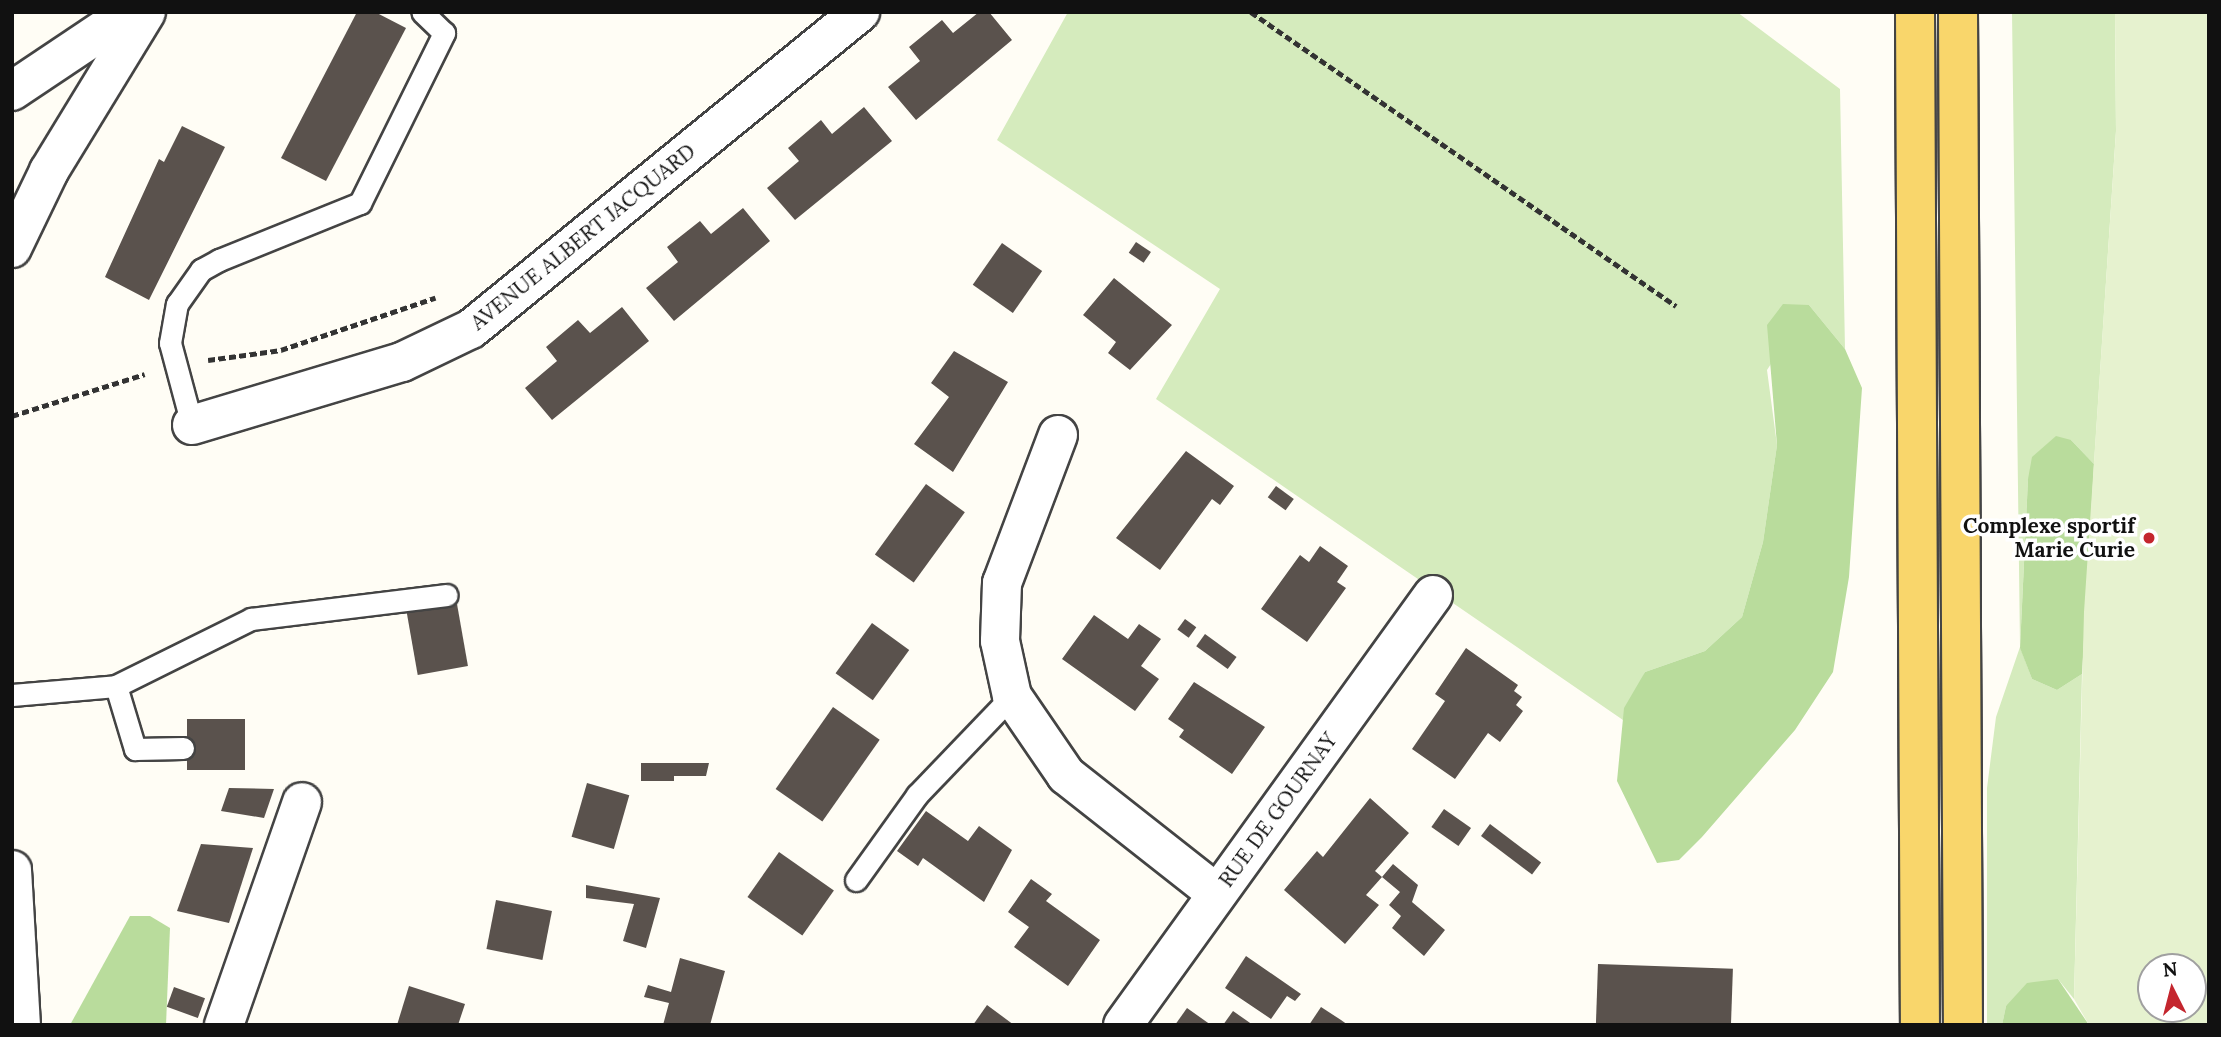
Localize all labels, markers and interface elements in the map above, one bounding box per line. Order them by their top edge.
street label: AVENUE ALBERT JACQUARD [466,139,700,335]
place label: Complexe sportif Marie Curie [1963,513,2135,563]
marker: Complexe sportif Marie Curie [2141,530,2157,546]
street label: RUE DE GOURNAY [1214,728,1342,892]
north arrow [2137,953,2207,1023]
text: N [2161,956,2179,982]

